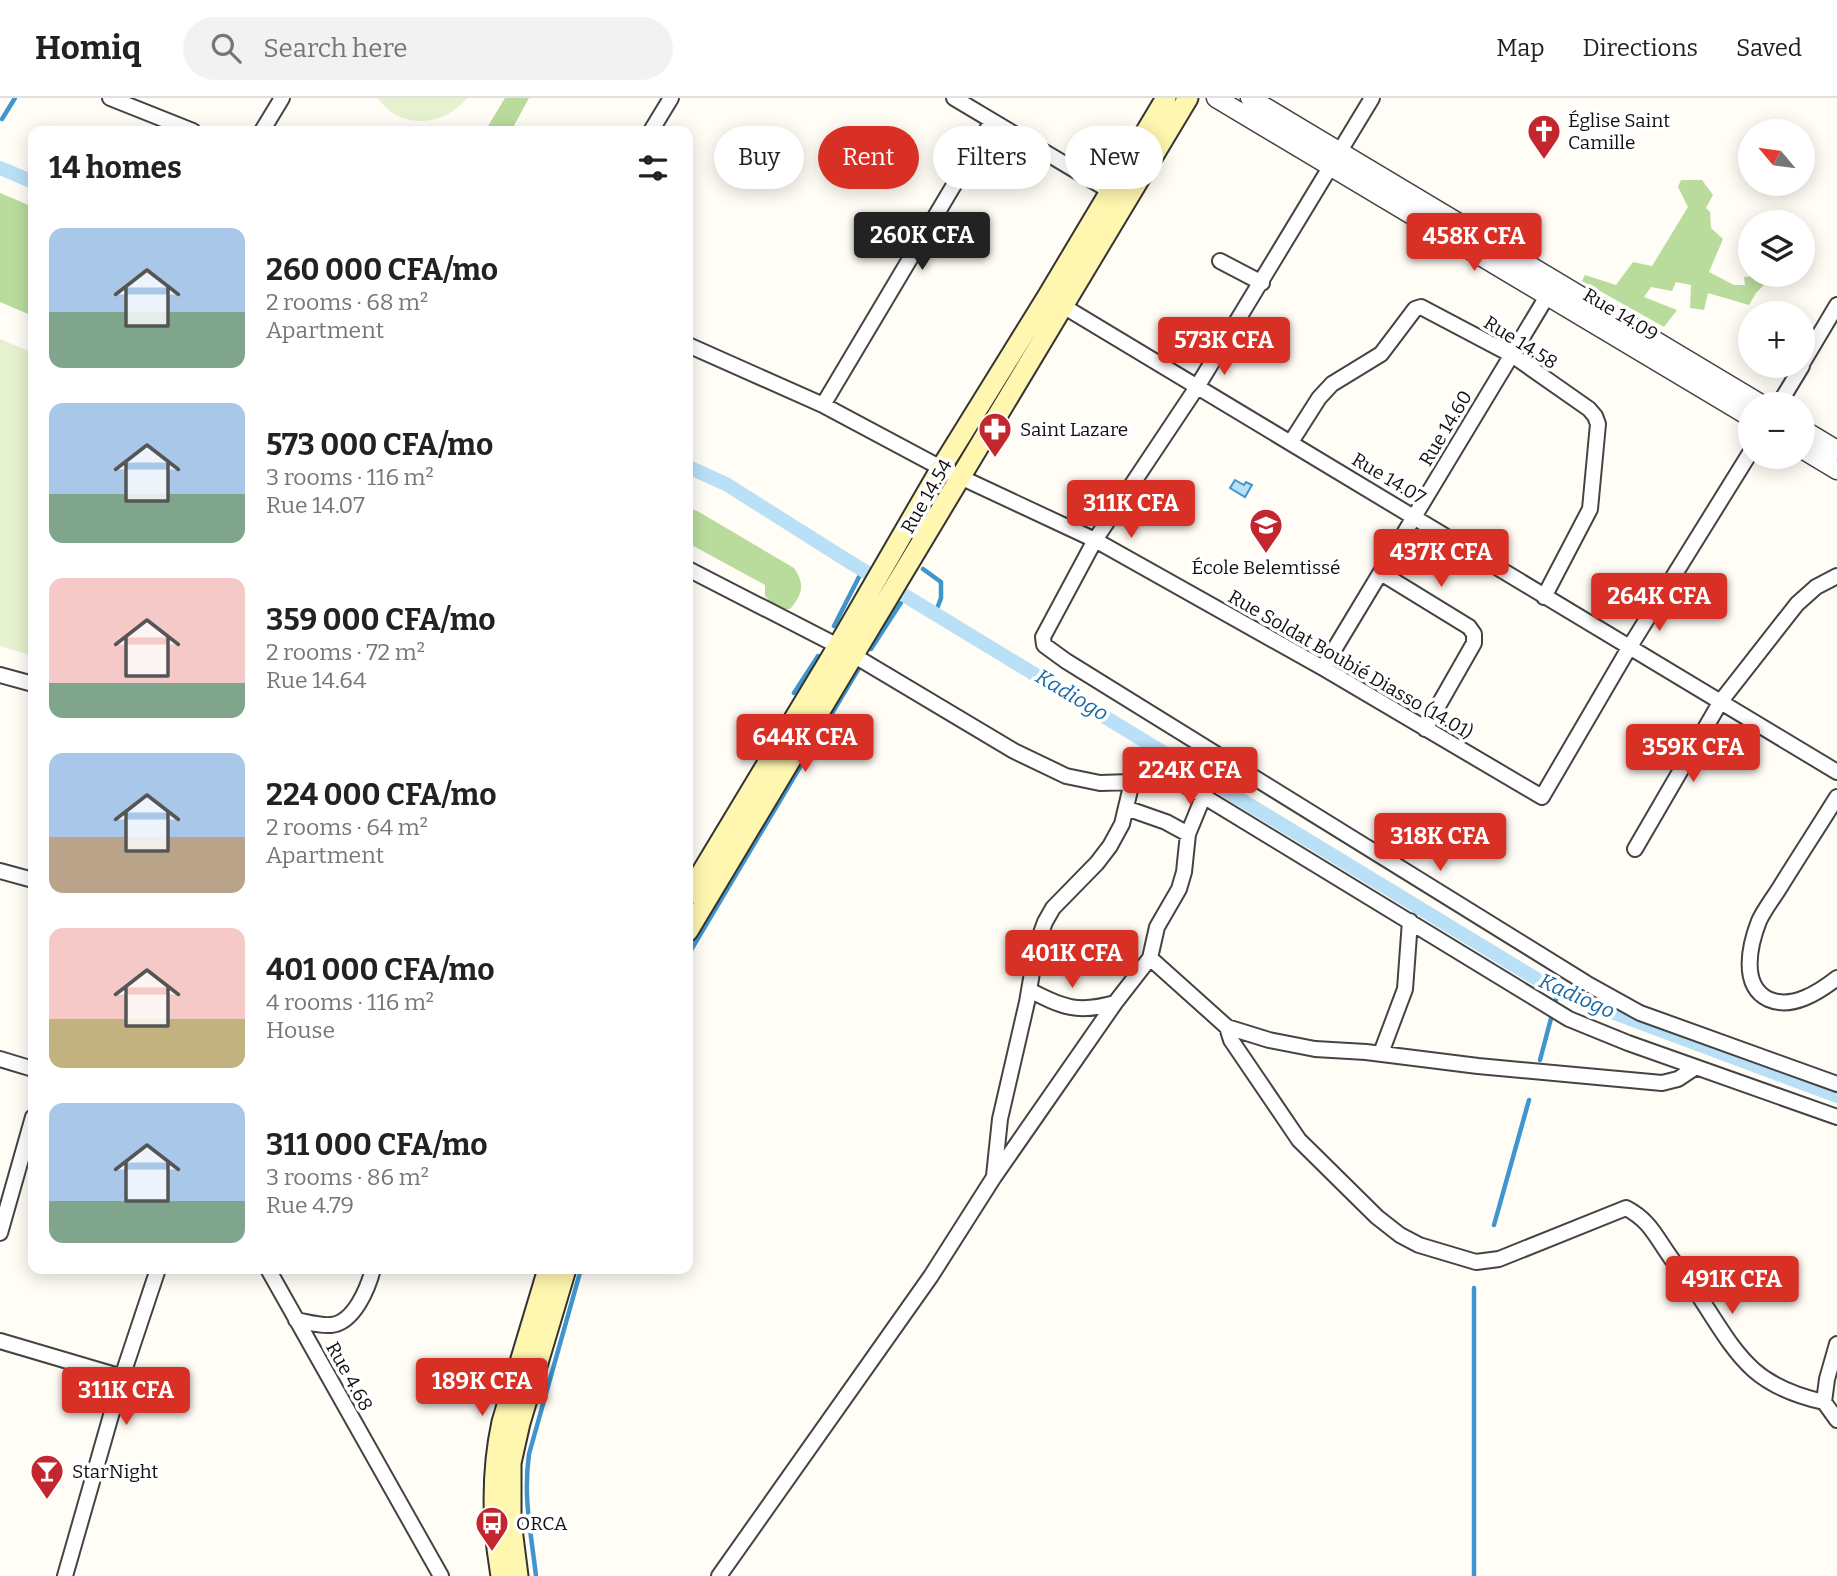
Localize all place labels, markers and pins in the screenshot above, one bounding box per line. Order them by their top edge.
place label: Église Saint Camille [1568,109,1670,154]
church icon: Église Saint Camille [1525,112,1563,161]
pin: 260K CFA [850,212,994,272]
pin: 458K CFA [1402,214,1546,273]
pin: 573K CFA [1152,317,1296,377]
pharmacy icon: Saint Lazare [976,410,1014,459]
place label: Saint Lazare [1020,418,1128,441]
pin: 311K CFA [1059,480,1203,540]
school or university icon: École Belemtissé [1247,506,1285,555]
pin: 437K CFA [1369,530,1513,589]
place label: École Belemtissé [1191,556,1341,579]
pin: 264K CFA [1587,574,1731,633]
pin: 644K CFA [733,714,877,774]
pin: 359K CFA [1621,724,1765,784]
pin: 224K CFA [1118,748,1262,807]
pin: 318K CFA [1368,814,1512,873]
pin: 401K CFA [1000,930,1144,990]
pin: 491K CFA [1660,1256,1804,1316]
pin: 189K CFA [410,1358,554,1418]
pin: 311K CFA [54,1368,198,1427]
bar icon: StarNight [28,1452,66,1501]
place label: StarNight [72,1460,159,1483]
bus stop icon: ORCA [473,1504,511,1553]
place label: ORCA [516,1512,568,1535]

